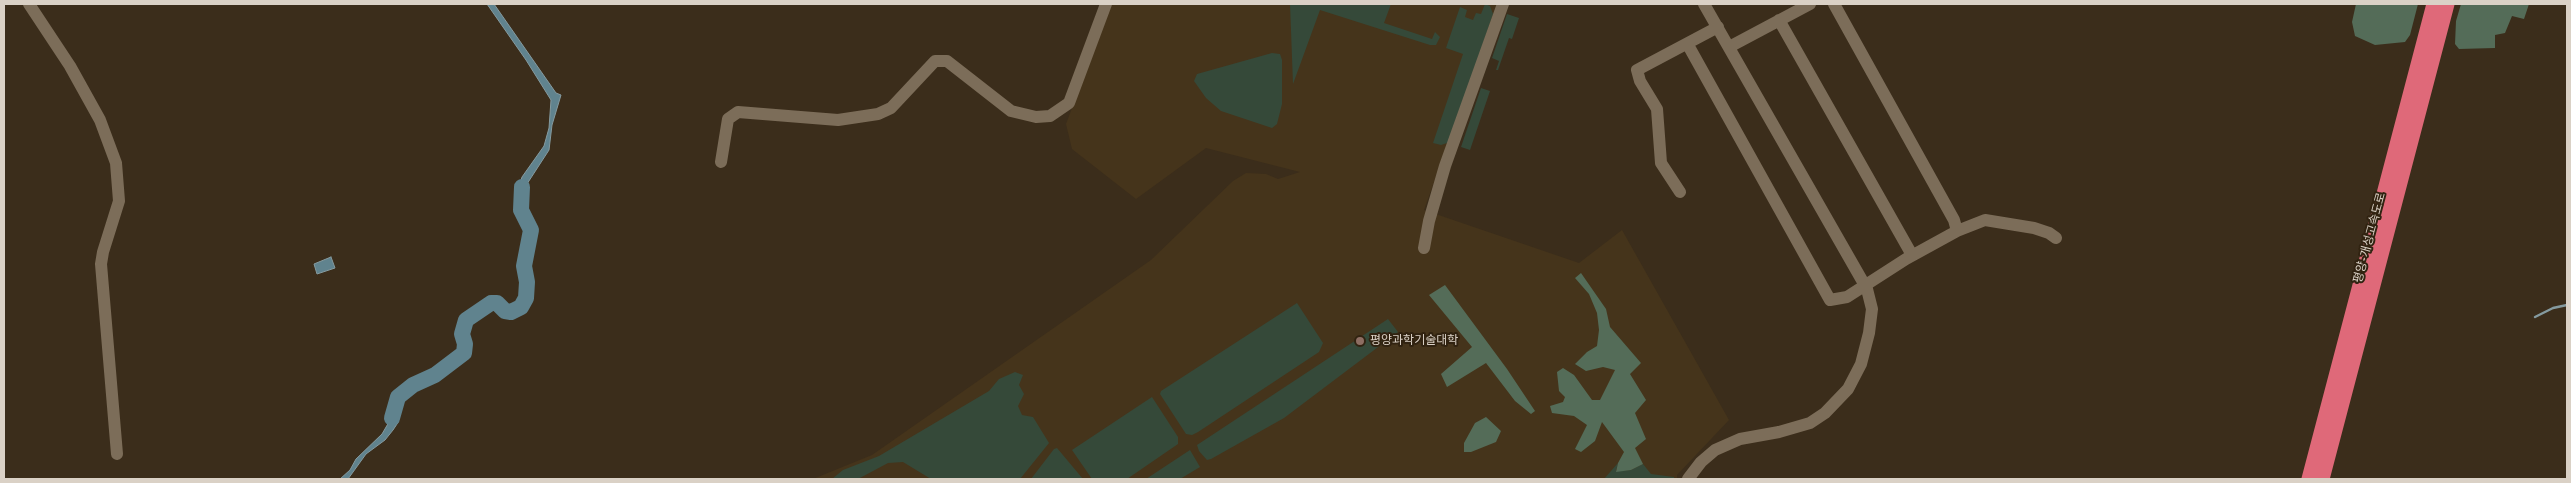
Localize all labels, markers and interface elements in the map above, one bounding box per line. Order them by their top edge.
street label: 평양-개성고속도로 [2351,191,2389,285]
place label: 평양과학기술대학 [1370,334,1458,348]
marker: 평양과학기술대학 [1354,335,1366,347]

